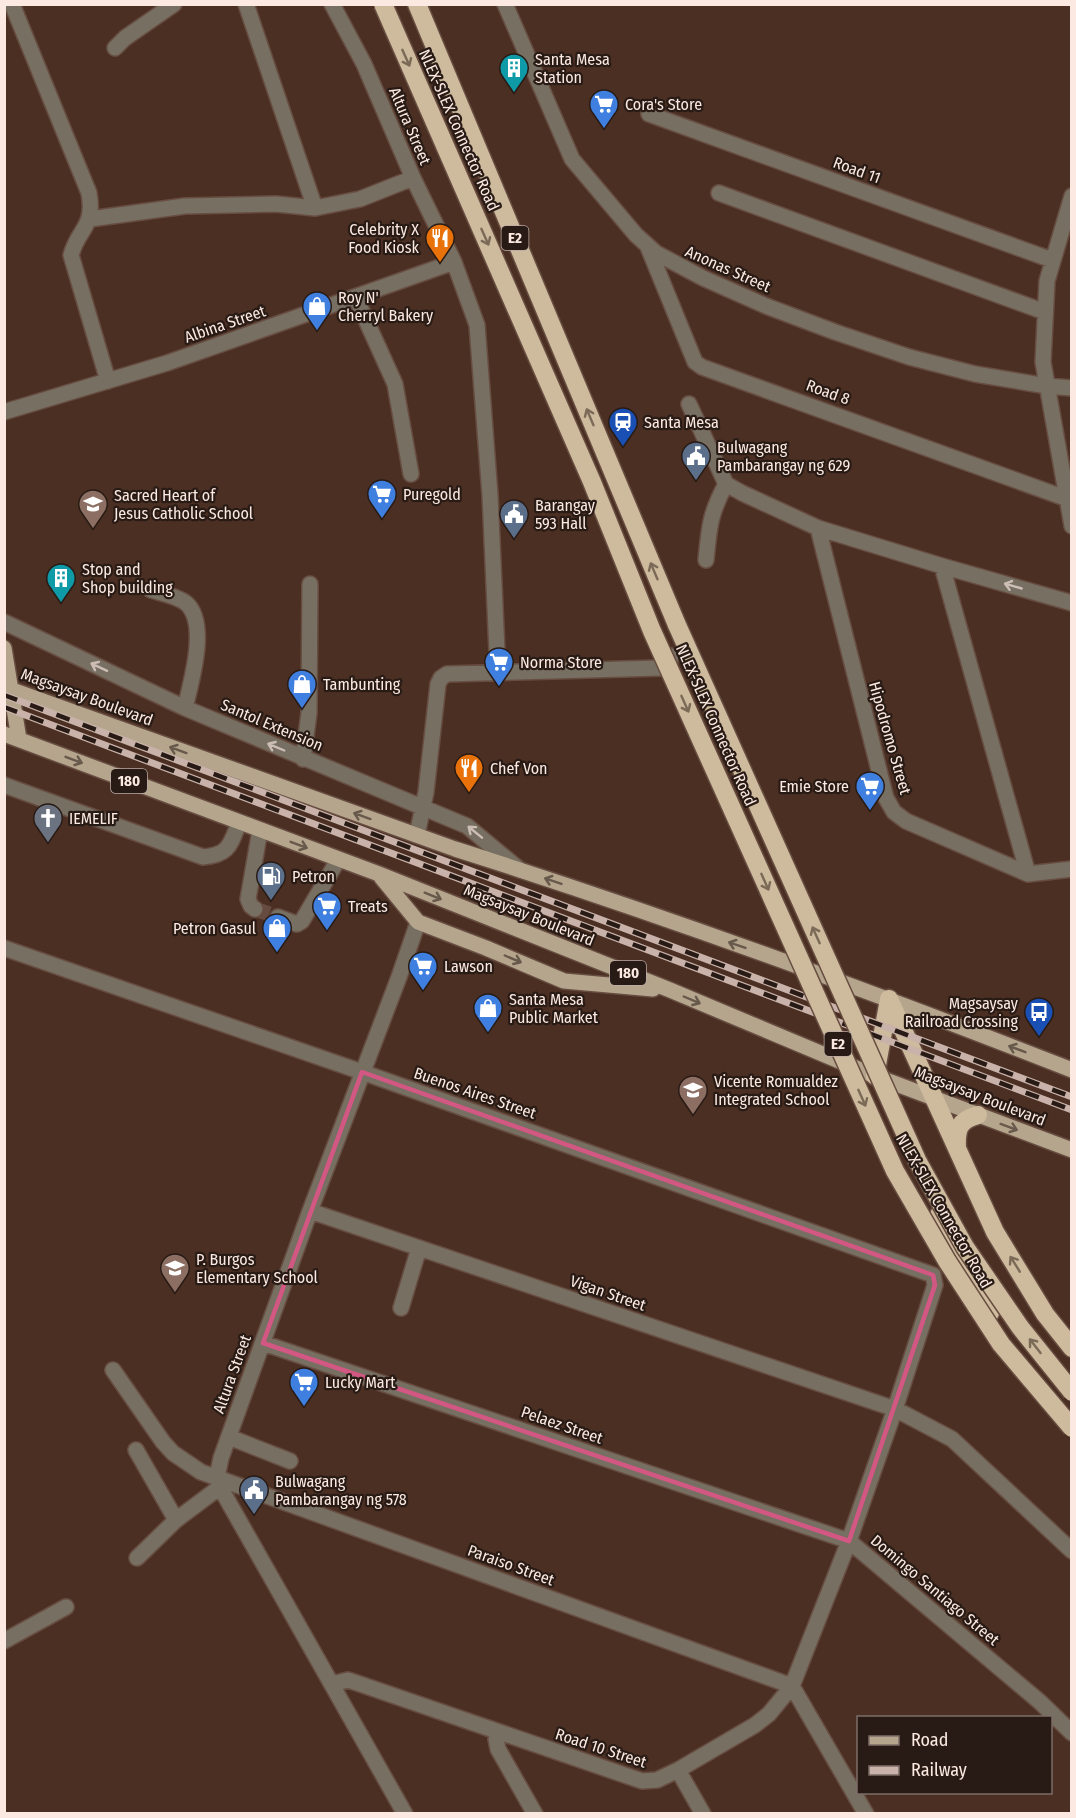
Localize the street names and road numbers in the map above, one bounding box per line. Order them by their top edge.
street label: NLEX-SLEX Connector Road [415,46,503,214]
street label: Altura Street [385,84,435,168]
street label: Road 11 [831,153,883,187]
road number: E2 [502,226,528,250]
street label: Anonas Street [682,242,774,297]
street label: Albina Street [182,301,269,347]
street label: Road 8 [804,375,852,409]
street label: NLEX-SLEX Connector Road [672,641,760,809]
street label: Magsaysay Boulevard [18,664,156,730]
street label: Hipodromo Street [865,679,915,797]
street label: Santol Extension [218,695,326,755]
road number: 180 [111,769,147,793]
street label: Magsaysay Boulevard [461,880,597,950]
road number: 180 [610,961,646,985]
road number: E2 [824,1032,852,1056]
street label: Magsaysay Boulevard [912,1062,1048,1130]
street label: Buenos Aires Street [411,1063,539,1123]
street label: NLEX-SLEX Connector Road [892,1131,996,1291]
street label: Vigan Street [568,1271,649,1315]
street label: Altura Street [209,1331,255,1416]
street label: Pelaez Street [519,1402,606,1448]
street label: Domingo Santiago Street [867,1531,1004,1650]
street label: Paraiso Street [465,1541,558,1590]
street label: Road 10 Street [553,1724,650,1772]

